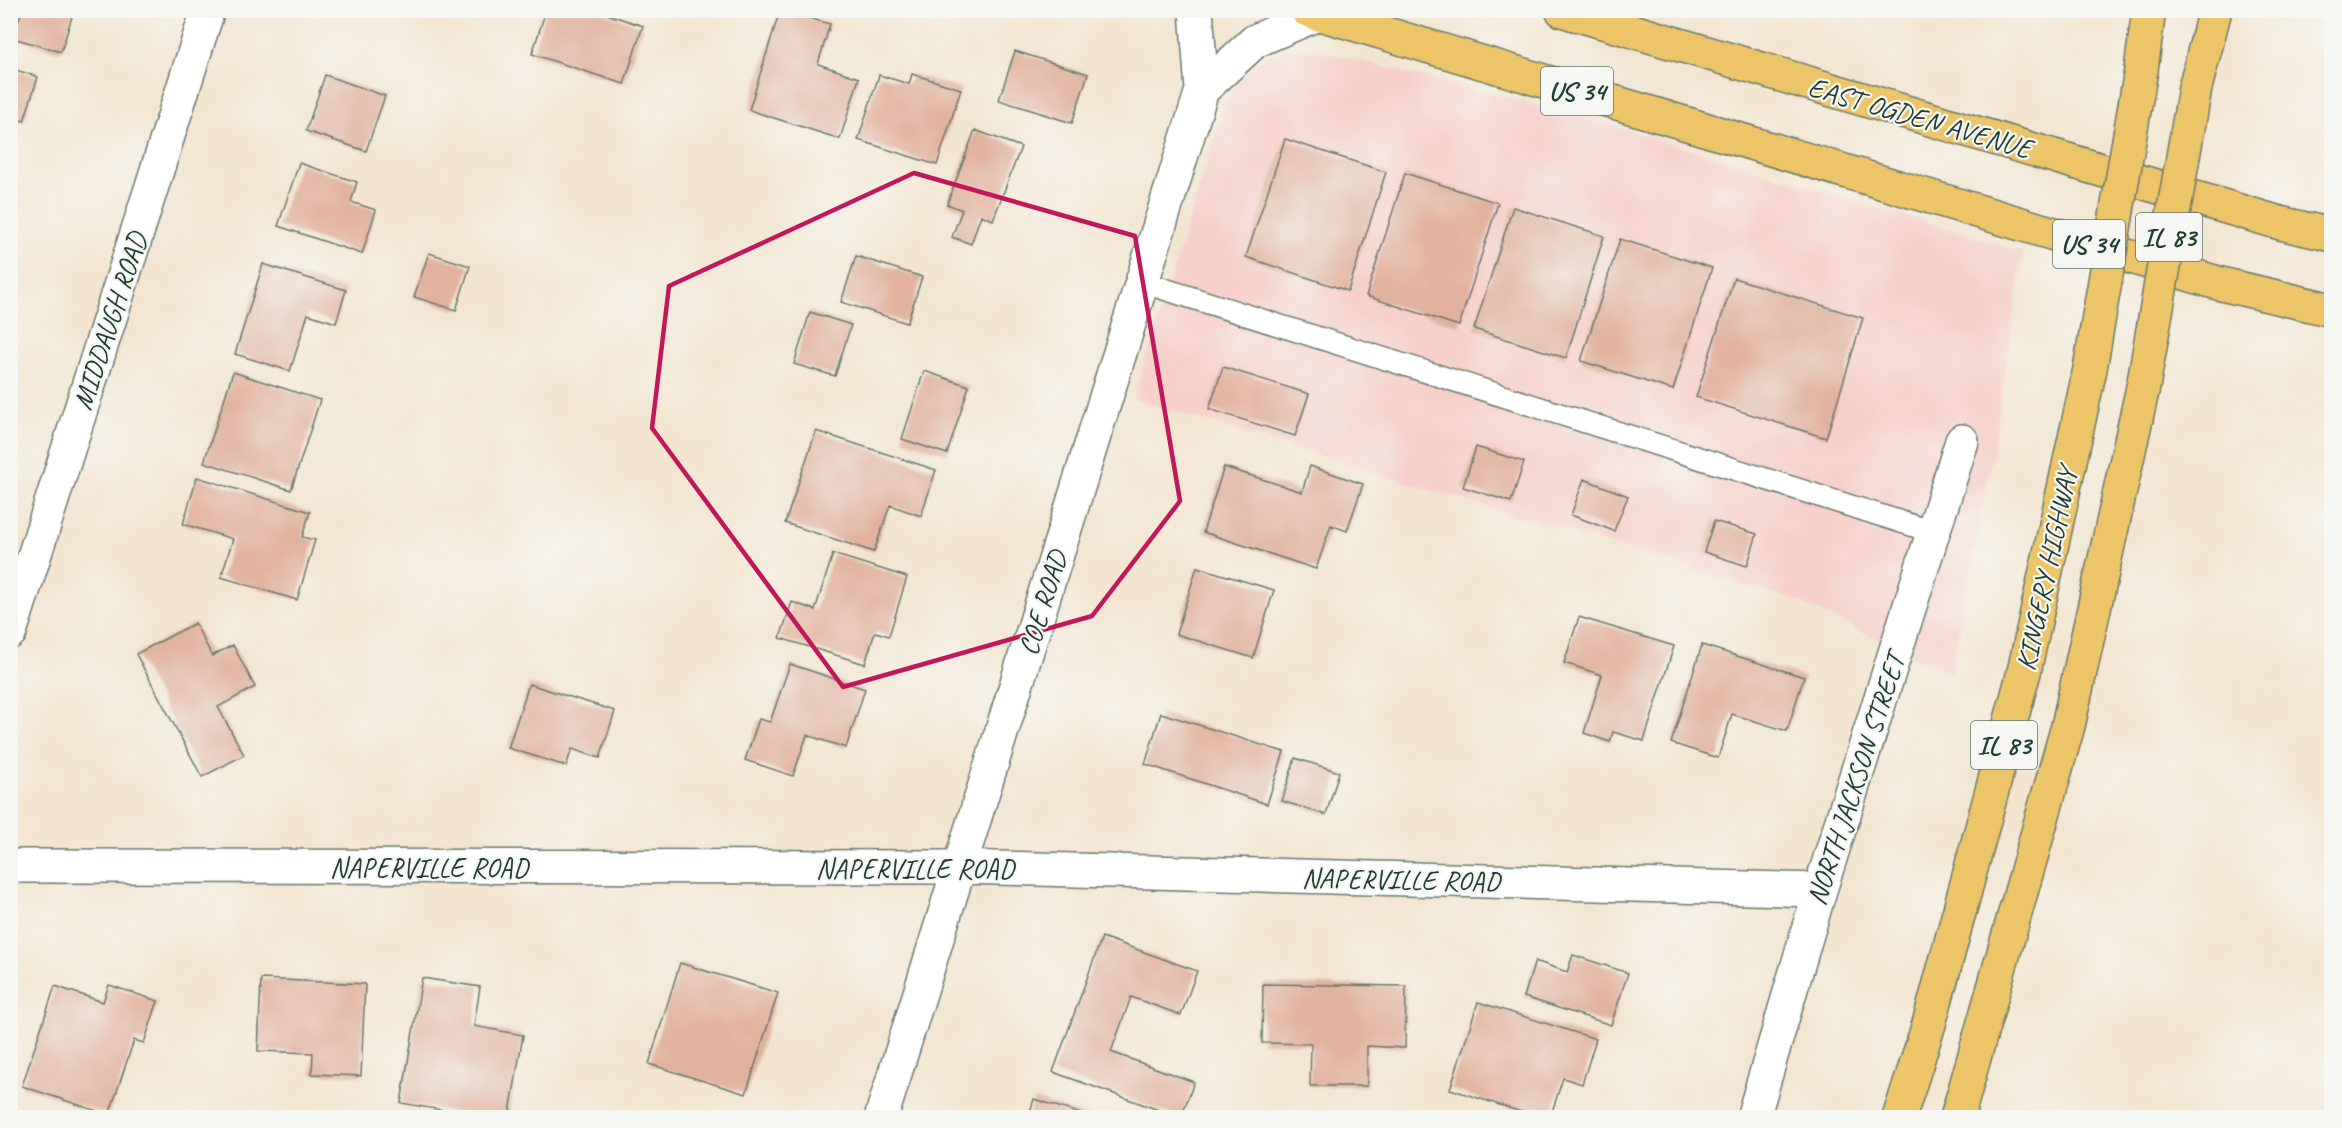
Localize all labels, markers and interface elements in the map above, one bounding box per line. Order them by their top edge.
road number: US 34 [1541,67,1613,115]
street label: EAST OGDEN AVENUE [1804,69,2039,167]
road number: IL 83 [2136,213,2202,261]
road number: US 34 [2053,220,2125,268]
street label: MIDDAUGH ROAD [64,226,155,414]
street label: KINGERY HIGHWAY [2008,459,2086,674]
street label: COE ROAD [1010,544,1076,659]
street label: NORTH JACKSON STREET [1798,643,1915,909]
road number: IL 83 [1971,721,2037,769]
street label: NAPERVILLE ROAD [330,850,530,885]
street label: NAPERVILLE ROAD [816,851,1016,886]
street label: NAPERVILLE ROAD [1302,860,1502,899]

